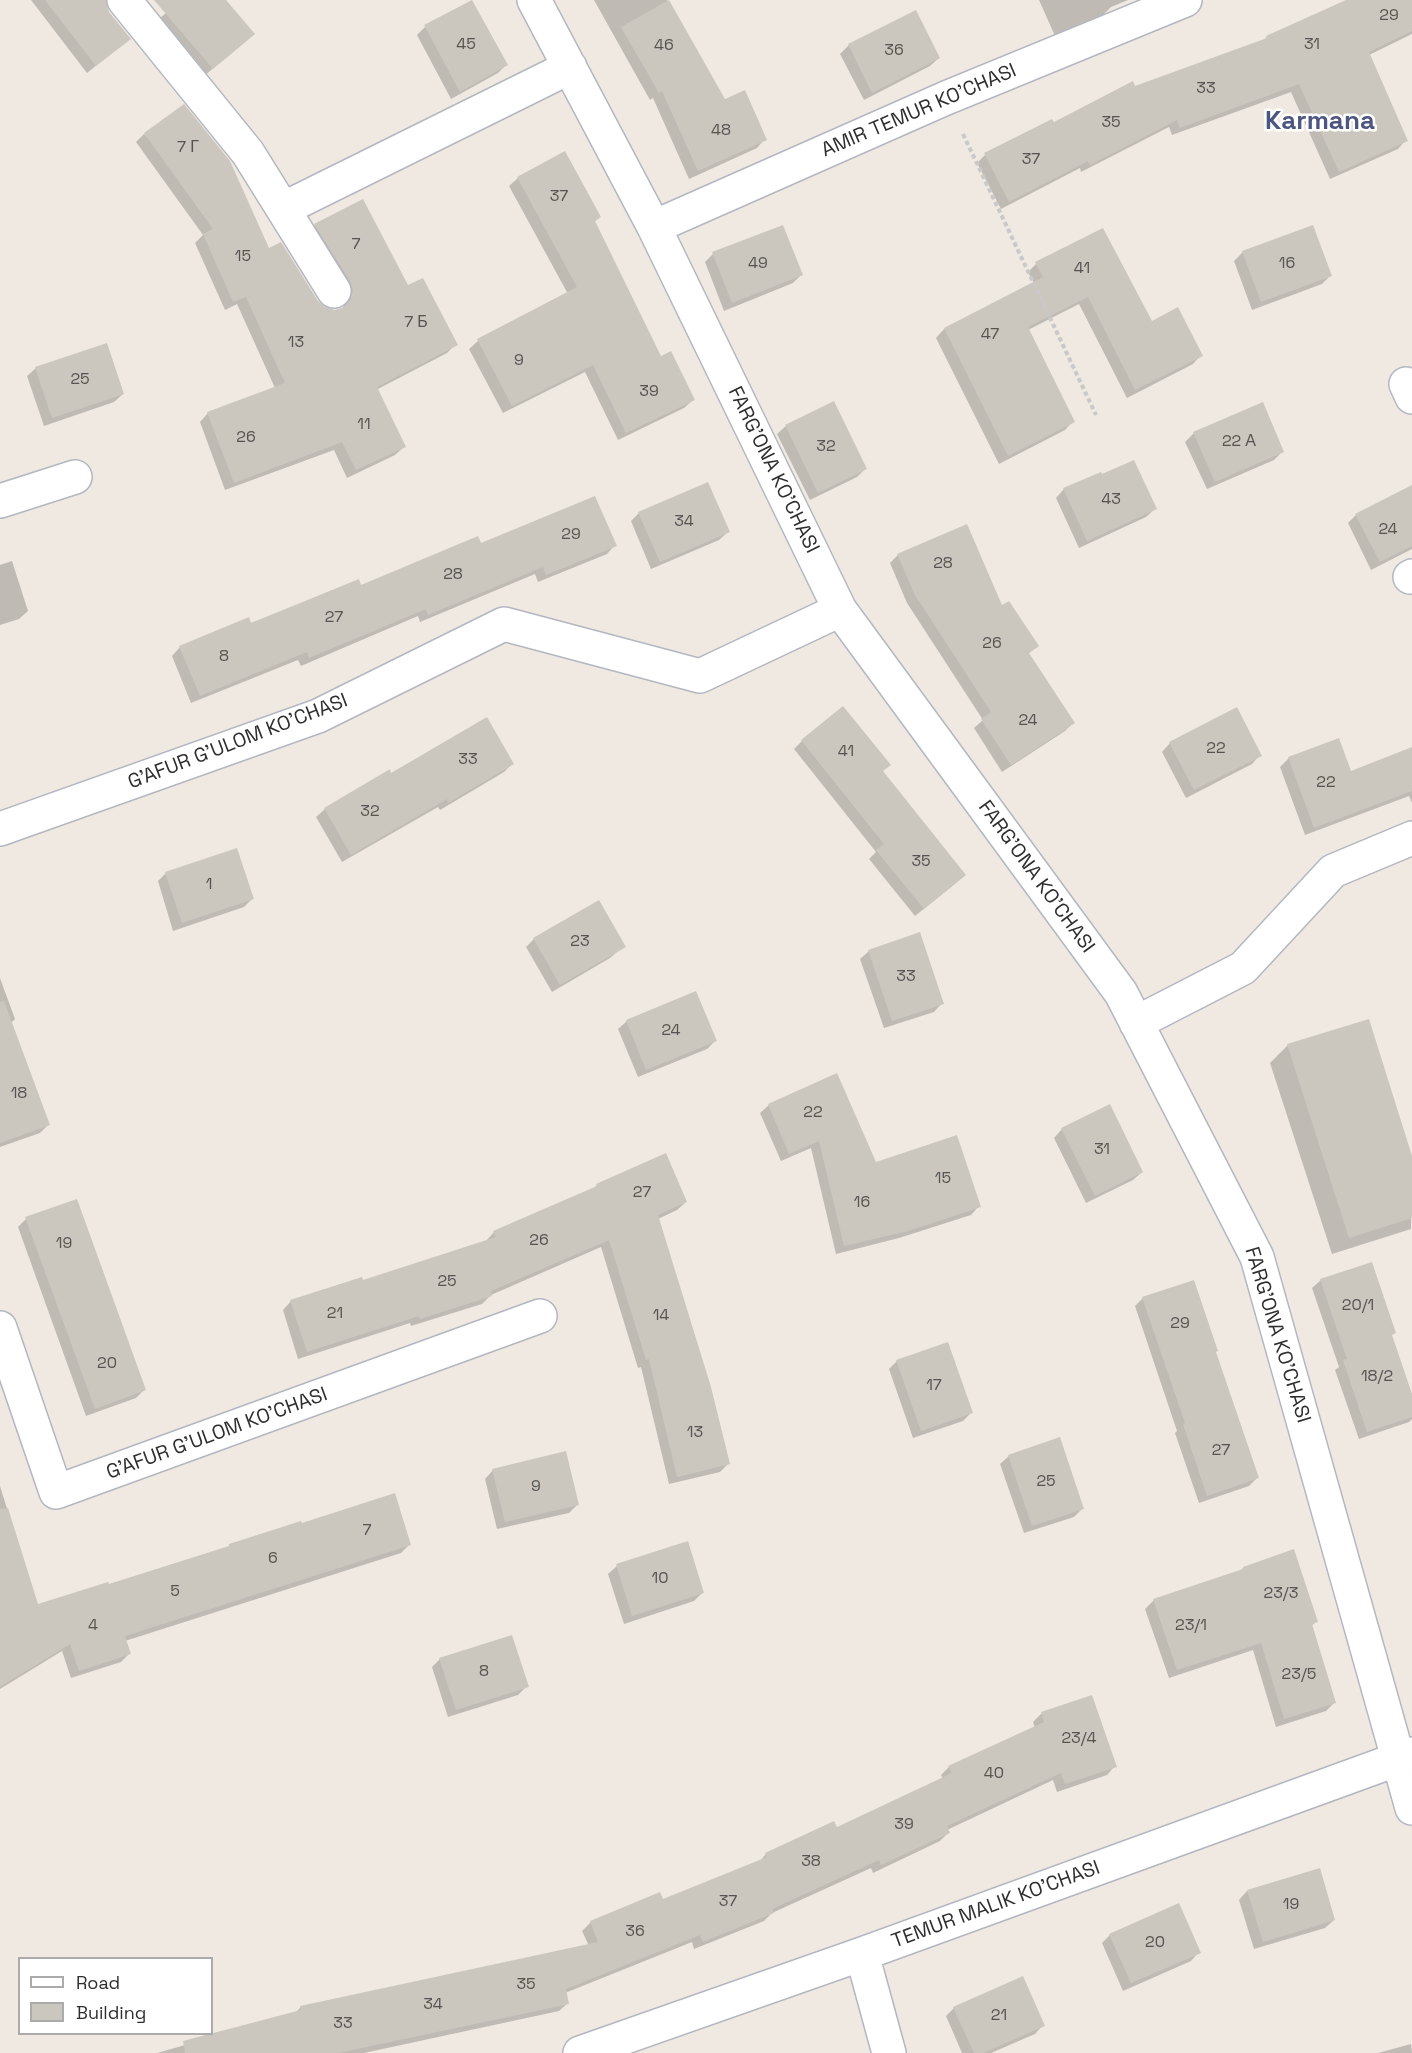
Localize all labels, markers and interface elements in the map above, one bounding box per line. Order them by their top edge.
house number: 29 [1379,6,1399,26]
house number: 45 [456,35,476,55]
house number: 31 [1304,35,1320,55]
house number: 46 [654,36,674,56]
house number: 36 [884,41,904,61]
street label: AMIR TEMUR KO'CHASI [818,59,1020,163]
house number: 33 [1196,79,1216,99]
district label: Karmana [1265,106,1375,138]
house number: 35 [1101,113,1121,133]
house number: 48 [711,121,731,141]
house number: 7 Г [177,138,199,158]
house number: 37 [1022,150,1040,170]
house number: 37 [550,187,568,207]
house number: 7 [351,235,361,255]
house number: 15 [235,247,251,267]
house number: 49 [748,254,768,274]
house number: 16 [1279,254,1295,274]
house number: 41 [1074,259,1090,279]
house number: 7 Б [404,313,428,333]
house number: 47 [981,325,999,345]
house number: 13 [288,333,304,353]
house number: 9 [514,351,524,371]
house number: 25 [70,370,90,390]
house number: 39 [639,382,659,402]
street label: FARG'ONA KO'CHASI [722,383,824,557]
house number: 11 [357,415,371,435]
house number: 26 [236,428,256,448]
house number: 22 А [1222,432,1256,452]
house number: 32 [816,437,836,457]
house number: 43 [1101,490,1121,510]
house number: 34 [674,512,694,532]
house number: 24 [1378,520,1398,540]
house number: 29 [561,525,581,545]
house number: 28 [933,554,953,574]
house number: 28 [443,565,463,585]
house number: 27 [325,608,343,628]
house number: 26 [982,634,1002,654]
house number: 8 [219,647,229,667]
street label: G'AFUR G'ULOM KO'CHASI [125,689,351,795]
house number: 24 [1018,711,1038,731]
house number: 22 [1206,739,1226,759]
house number: 41 [838,742,854,762]
house number: 33 [458,750,478,770]
house number: 22 [1316,773,1336,793]
street label: FARG'ONA KO'CHASI [973,796,1099,958]
house number: 32 [360,802,380,822]
house number: 35 [911,852,931,872]
house number: 1 [206,875,212,895]
house number: 23 [570,932,590,952]
house number: 33 [896,967,916,987]
house number: 24 [661,1021,681,1041]
house number: 18 [11,1084,27,1104]
house number: 22 [803,1103,823,1123]
house number: 31 [1094,1140,1110,1160]
house number: 15 [935,1169,951,1189]
house number: 27 [633,1183,651,1203]
house number: 16 [854,1193,870,1213]
house number: 26 [529,1231,549,1251]
house number: 19 [56,1234,72,1254]
street label: FARG'ONA KO'CHASI [1239,1244,1315,1426]
house number: 25 [437,1272,457,1292]
house number: 20/1 [1342,1296,1374,1316]
house number: 21 [327,1304,343,1324]
house number: 14 [653,1306,669,1326]
house number: 29 [1170,1314,1190,1334]
house number: 20 [97,1354,117,1374]
house number: 18/2 [1361,1367,1393,1387]
house number: 17 [926,1376,942,1396]
street label: G'AFUR G'ULOM KO'CHASI [103,1383,331,1485]
house number: 13 [687,1423,703,1443]
house number: 27 [1212,1441,1230,1461]
house number: 25 [1036,1472,1056,1492]
house number: 9 [531,1477,541,1497]
house number: 7 [362,1521,372,1541]
house number: 6 [268,1549,278,1569]
house number: 10 [652,1569,668,1589]
house number: 5 [170,1582,180,1602]
house number: 23/3 [1264,1584,1298,1604]
house number: 4 [88,1616,98,1636]
house number: 23/1 [1175,1616,1207,1636]
house number: 8 [479,1662,489,1682]
house number: 23/5 [1282,1665,1316,1685]
house number: 23/4 [1061,1729,1097,1749]
house number: 40 [984,1764,1004,1784]
house number: 39 [894,1815,914,1835]
house number: 38 [801,1852,821,1872]
street label: TEMUR MALIK KO'CHASI [889,1856,1103,1954]
house number: 37 [719,1892,737,1912]
house number: 19 [1283,1895,1299,1915]
house number: 36 [625,1922,645,1942]
house number: 20 [1145,1933,1165,1953]
legend [18,1957,213,2035]
text: Road [76,1971,120,1994]
house number: 35 [516,1975,536,1995]
house number: 34 [423,1995,443,2015]
text: Building [76,2001,146,2024]
house number: 21 [991,2006,1007,2026]
house number: 33 [333,2014,353,2034]

